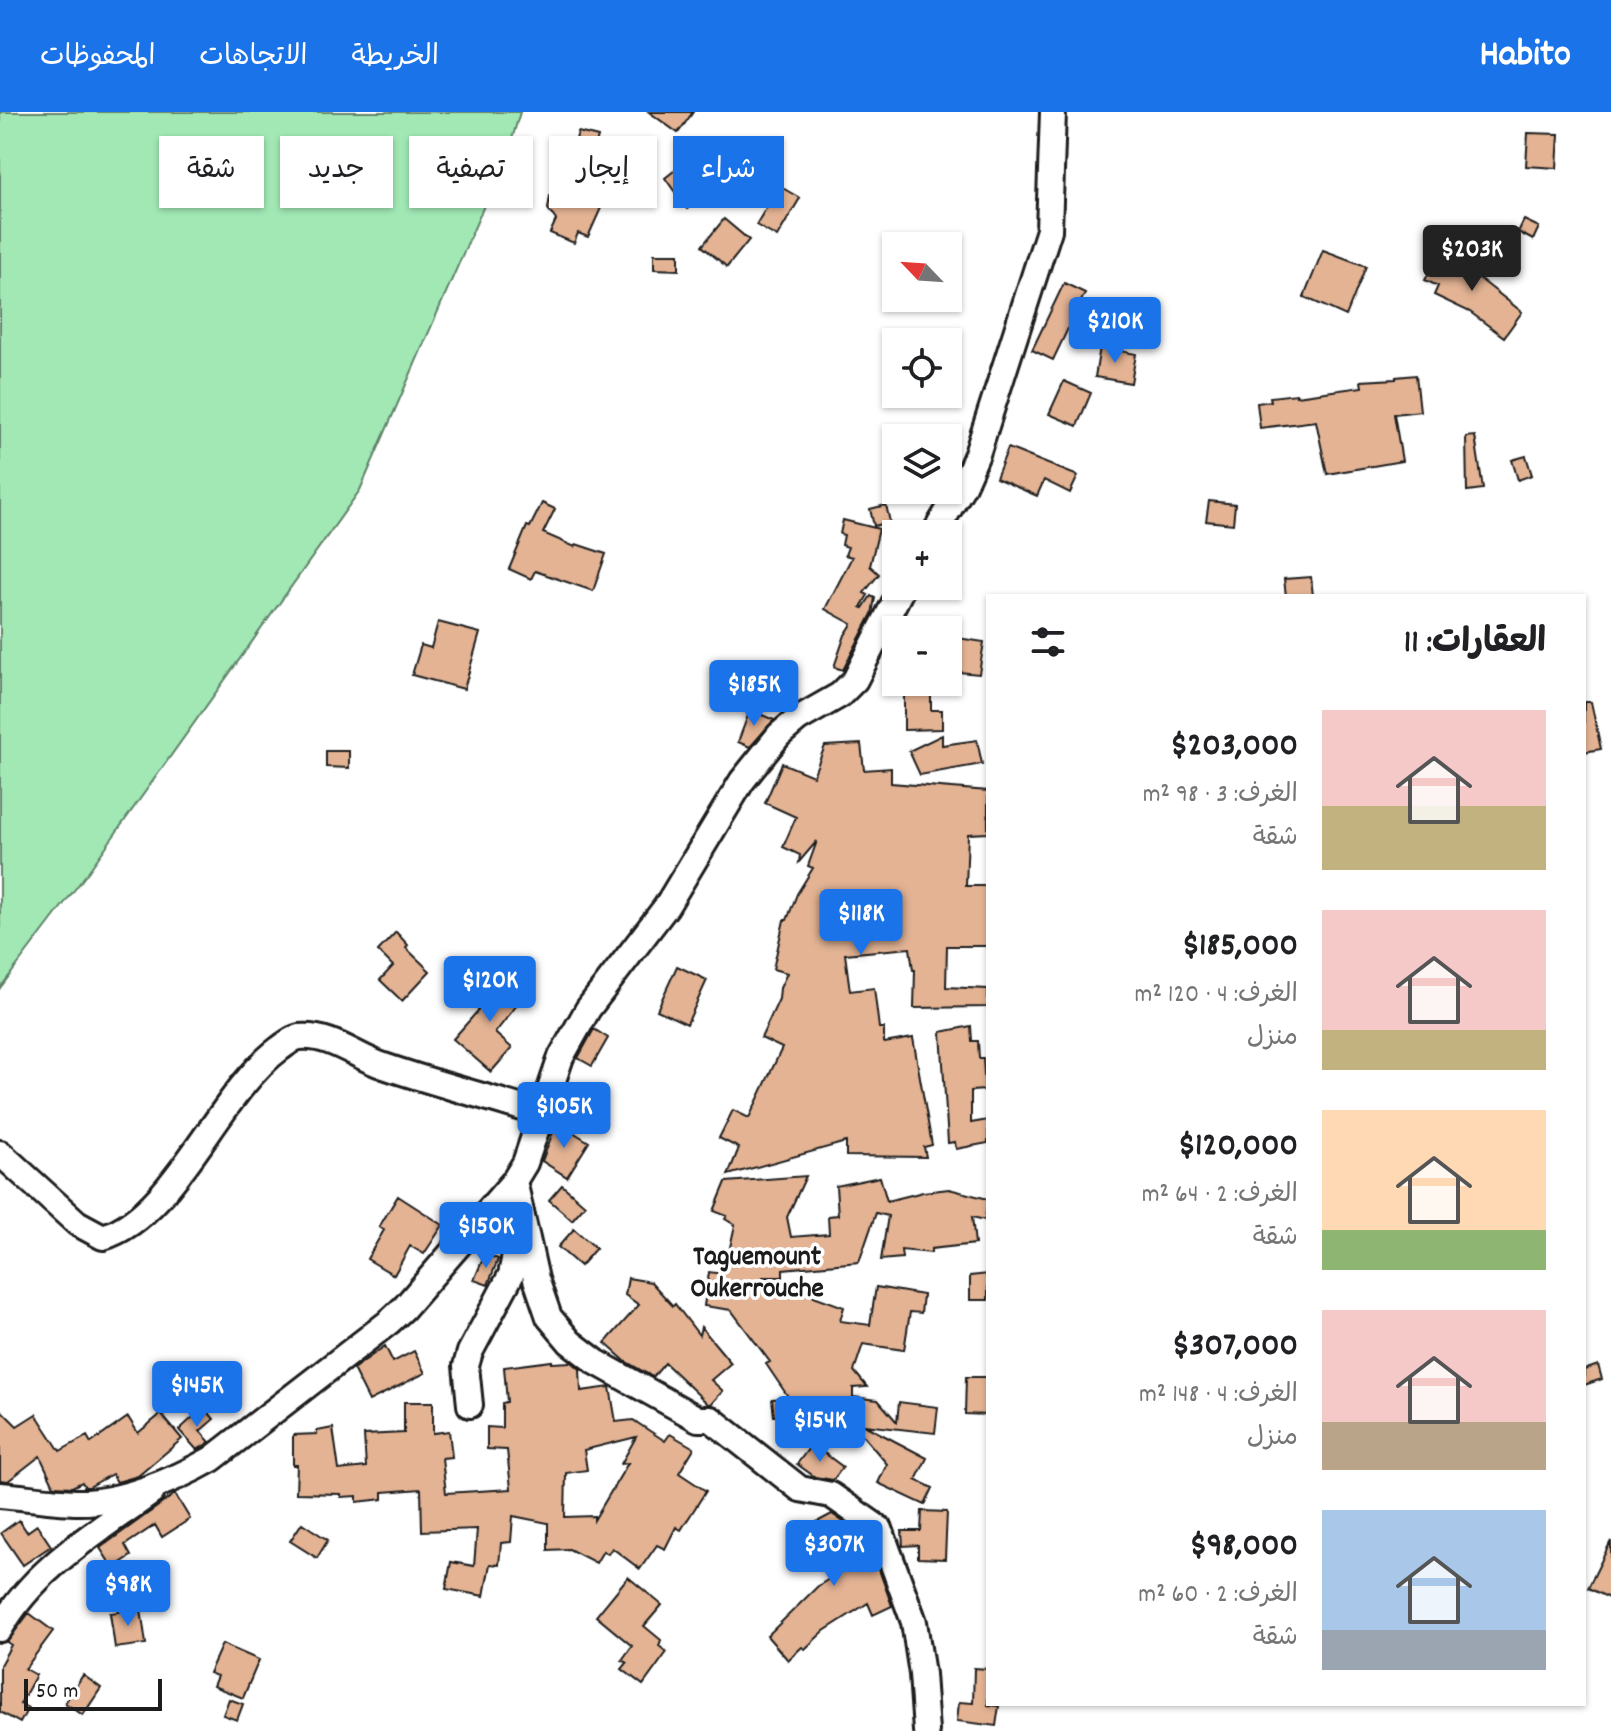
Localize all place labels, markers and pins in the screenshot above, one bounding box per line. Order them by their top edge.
pin: $203K [1416,225,1528,293]
pin: $210K [1059,297,1171,365]
pin: $185K [698,660,810,728]
pin: $118K [805,889,917,957]
pin: $120K [434,956,546,1024]
pin: $105K [508,1082,620,1150]
pin: $150K [430,1202,542,1270]
pin: $145K [141,1361,253,1429]
pin: $154K [764,1396,876,1464]
pin: $307K [778,1520,890,1588]
pin: $98K [81,1560,175,1628]

